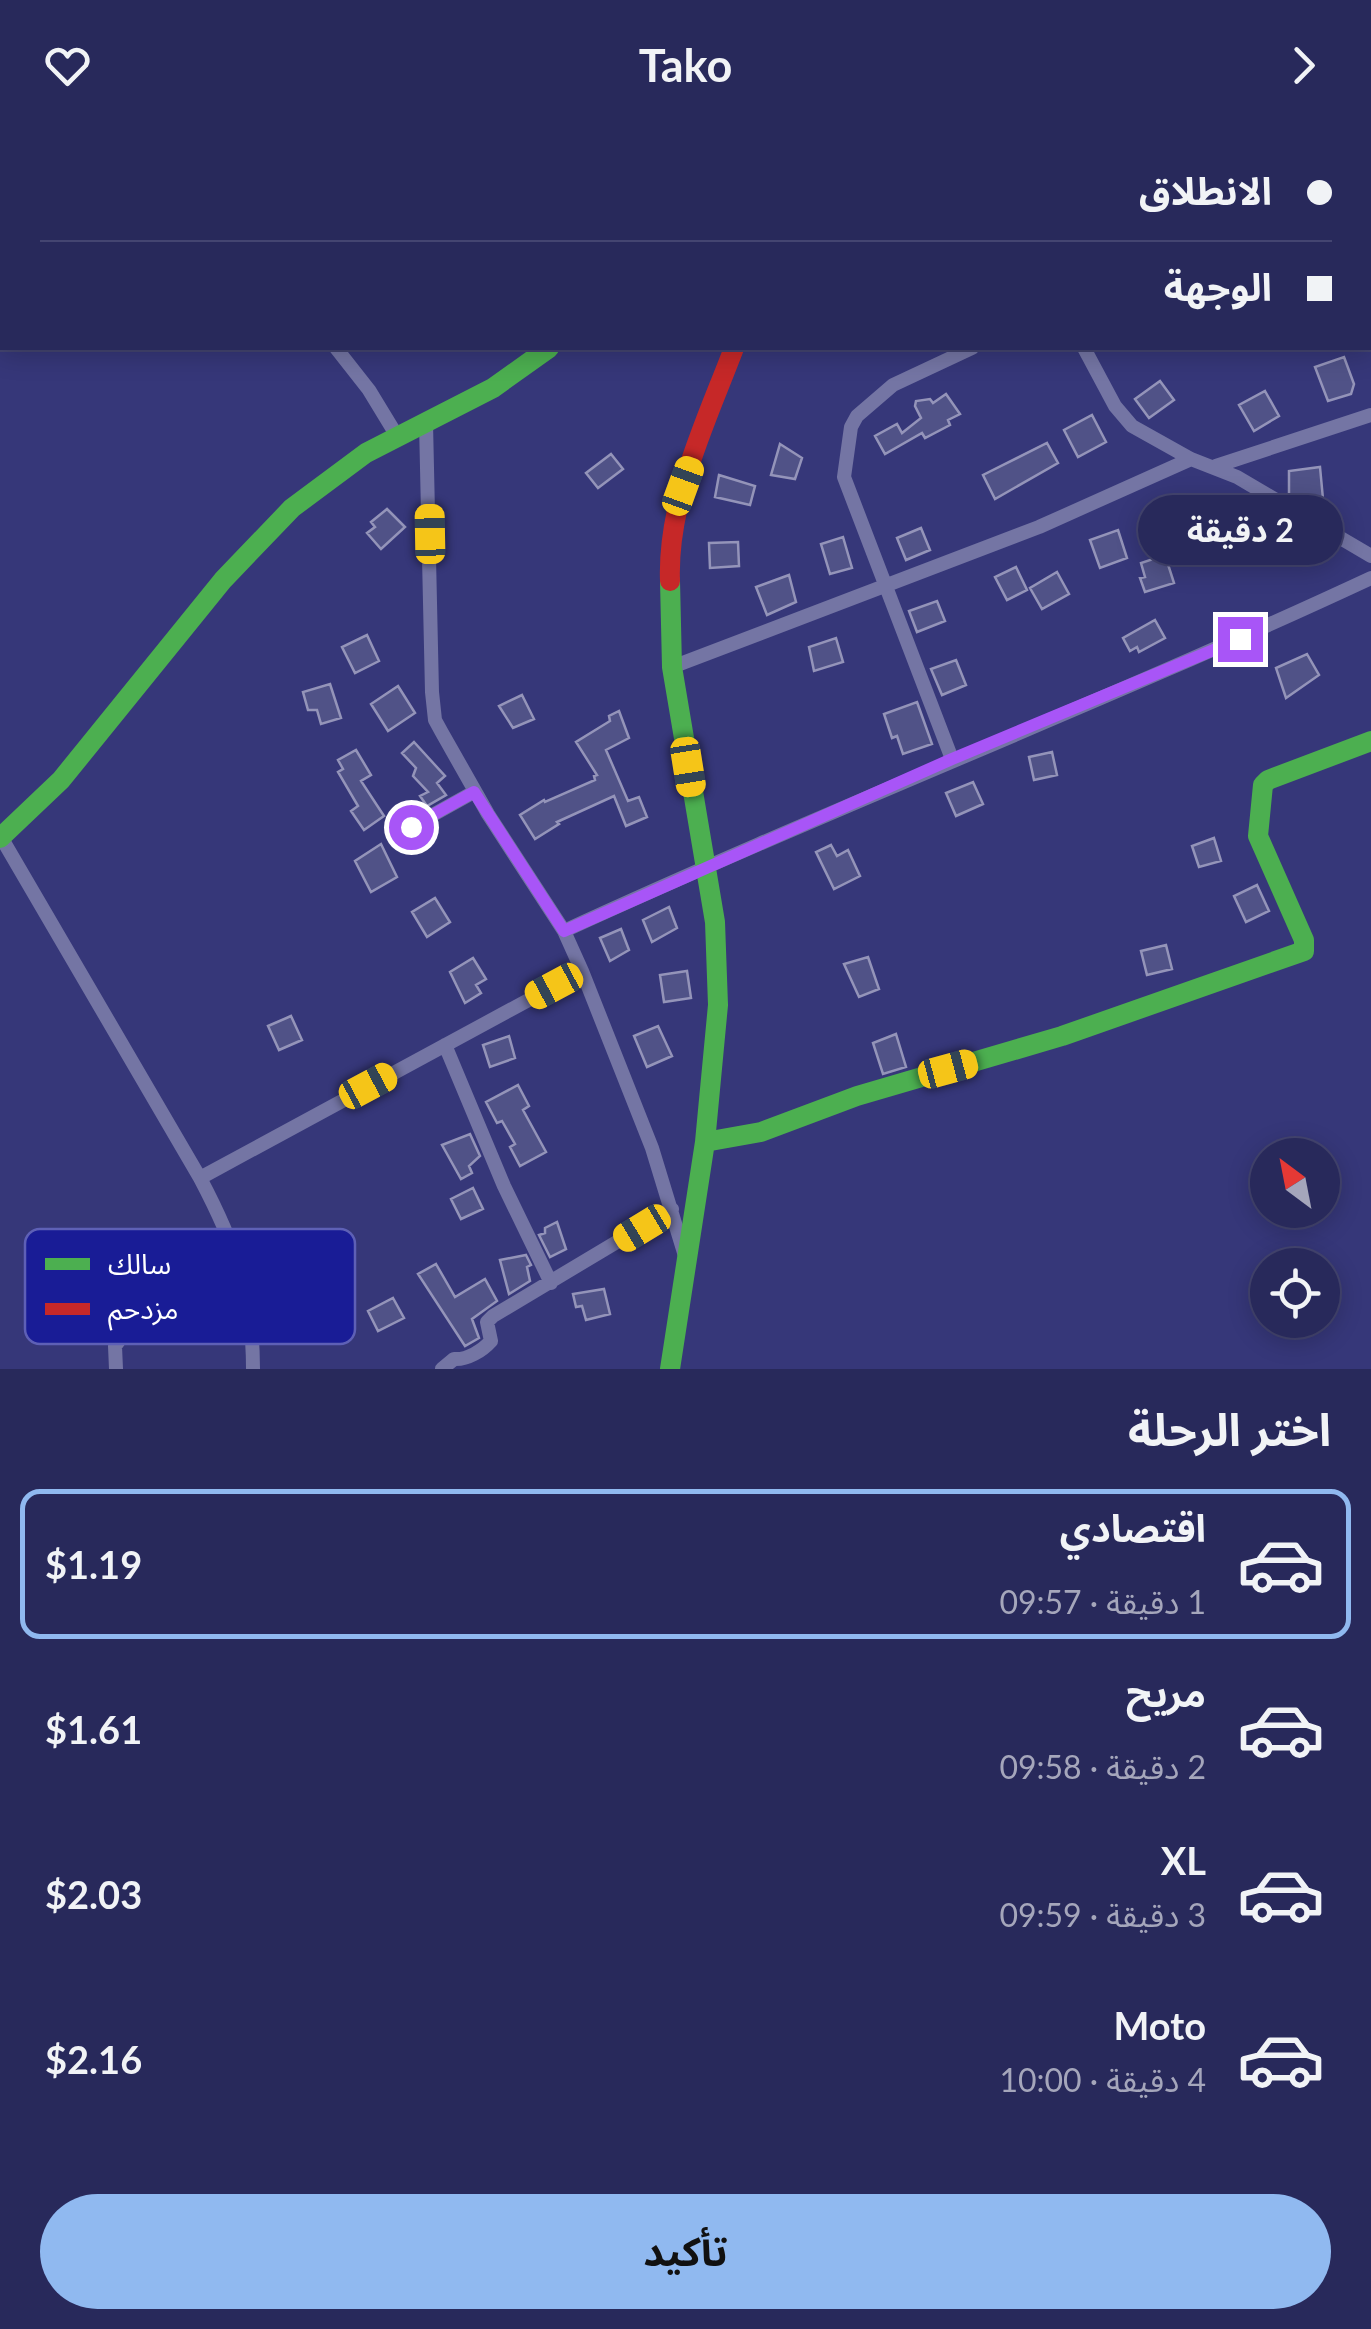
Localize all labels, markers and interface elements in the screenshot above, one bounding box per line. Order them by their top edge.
icon: heart [40,38,95,93]
text: Tako [639,38,732,92]
icon: forward [1276,38,1331,93]
text: الانطلاق [1139,167,1272,213]
text: الوجهة [1164,263,1272,309]
car [659,453,707,519]
callout: 2 دقيقة [1138,494,1342,564]
car [414,504,446,564]
text: 2 دقيقة [1187,510,1294,549]
route end [1218,617,1263,662]
car [668,735,708,799]
route start [389,805,434,850]
car [520,959,588,1013]
car [915,1047,981,1091]
car [334,1059,402,1113]
north arrow [1250,1138,1340,1228]
map controls [1250,1138,1340,1338]
car [609,1200,675,1256]
legend [25,1229,355,1344]
text: سالك [108,1246,171,1280]
button: locate [1250,1248,1340,1338]
text: مزدحم [108,1291,179,1331]
text: اختر الرحلة [1128,1402,1331,1456]
text: اقتصادي [1060,1504,1206,1550]
icon: car [1236,1519,1326,1609]
text: $1.19 [45,1541,142,1587]
text: 1 دقيقة · 09:57 [999,1582,1206,1621]
text: مريح [1126,1669,1206,1715]
icon: car [1236,1684,1326,1774]
text: $1.61 [45,1706,142,1752]
text: 2 دقيقة · 09:58 [999,1747,1206,1786]
text: XL [1161,1837,1206,1883]
icon: car [1236,1849,1326,1939]
text: $2.03 [45,1871,142,1917]
text: 3 دقيقة · 09:59 [999,1895,1206,1934]
text: Moto [1113,2002,1206,2048]
icon: car [1236,2014,1326,2104]
text: $2.16 [45,2036,142,2082]
text: 4 دقيقة · 10:00 [999,2060,1206,2099]
button: تأكيد [40,2194,1331,2309]

